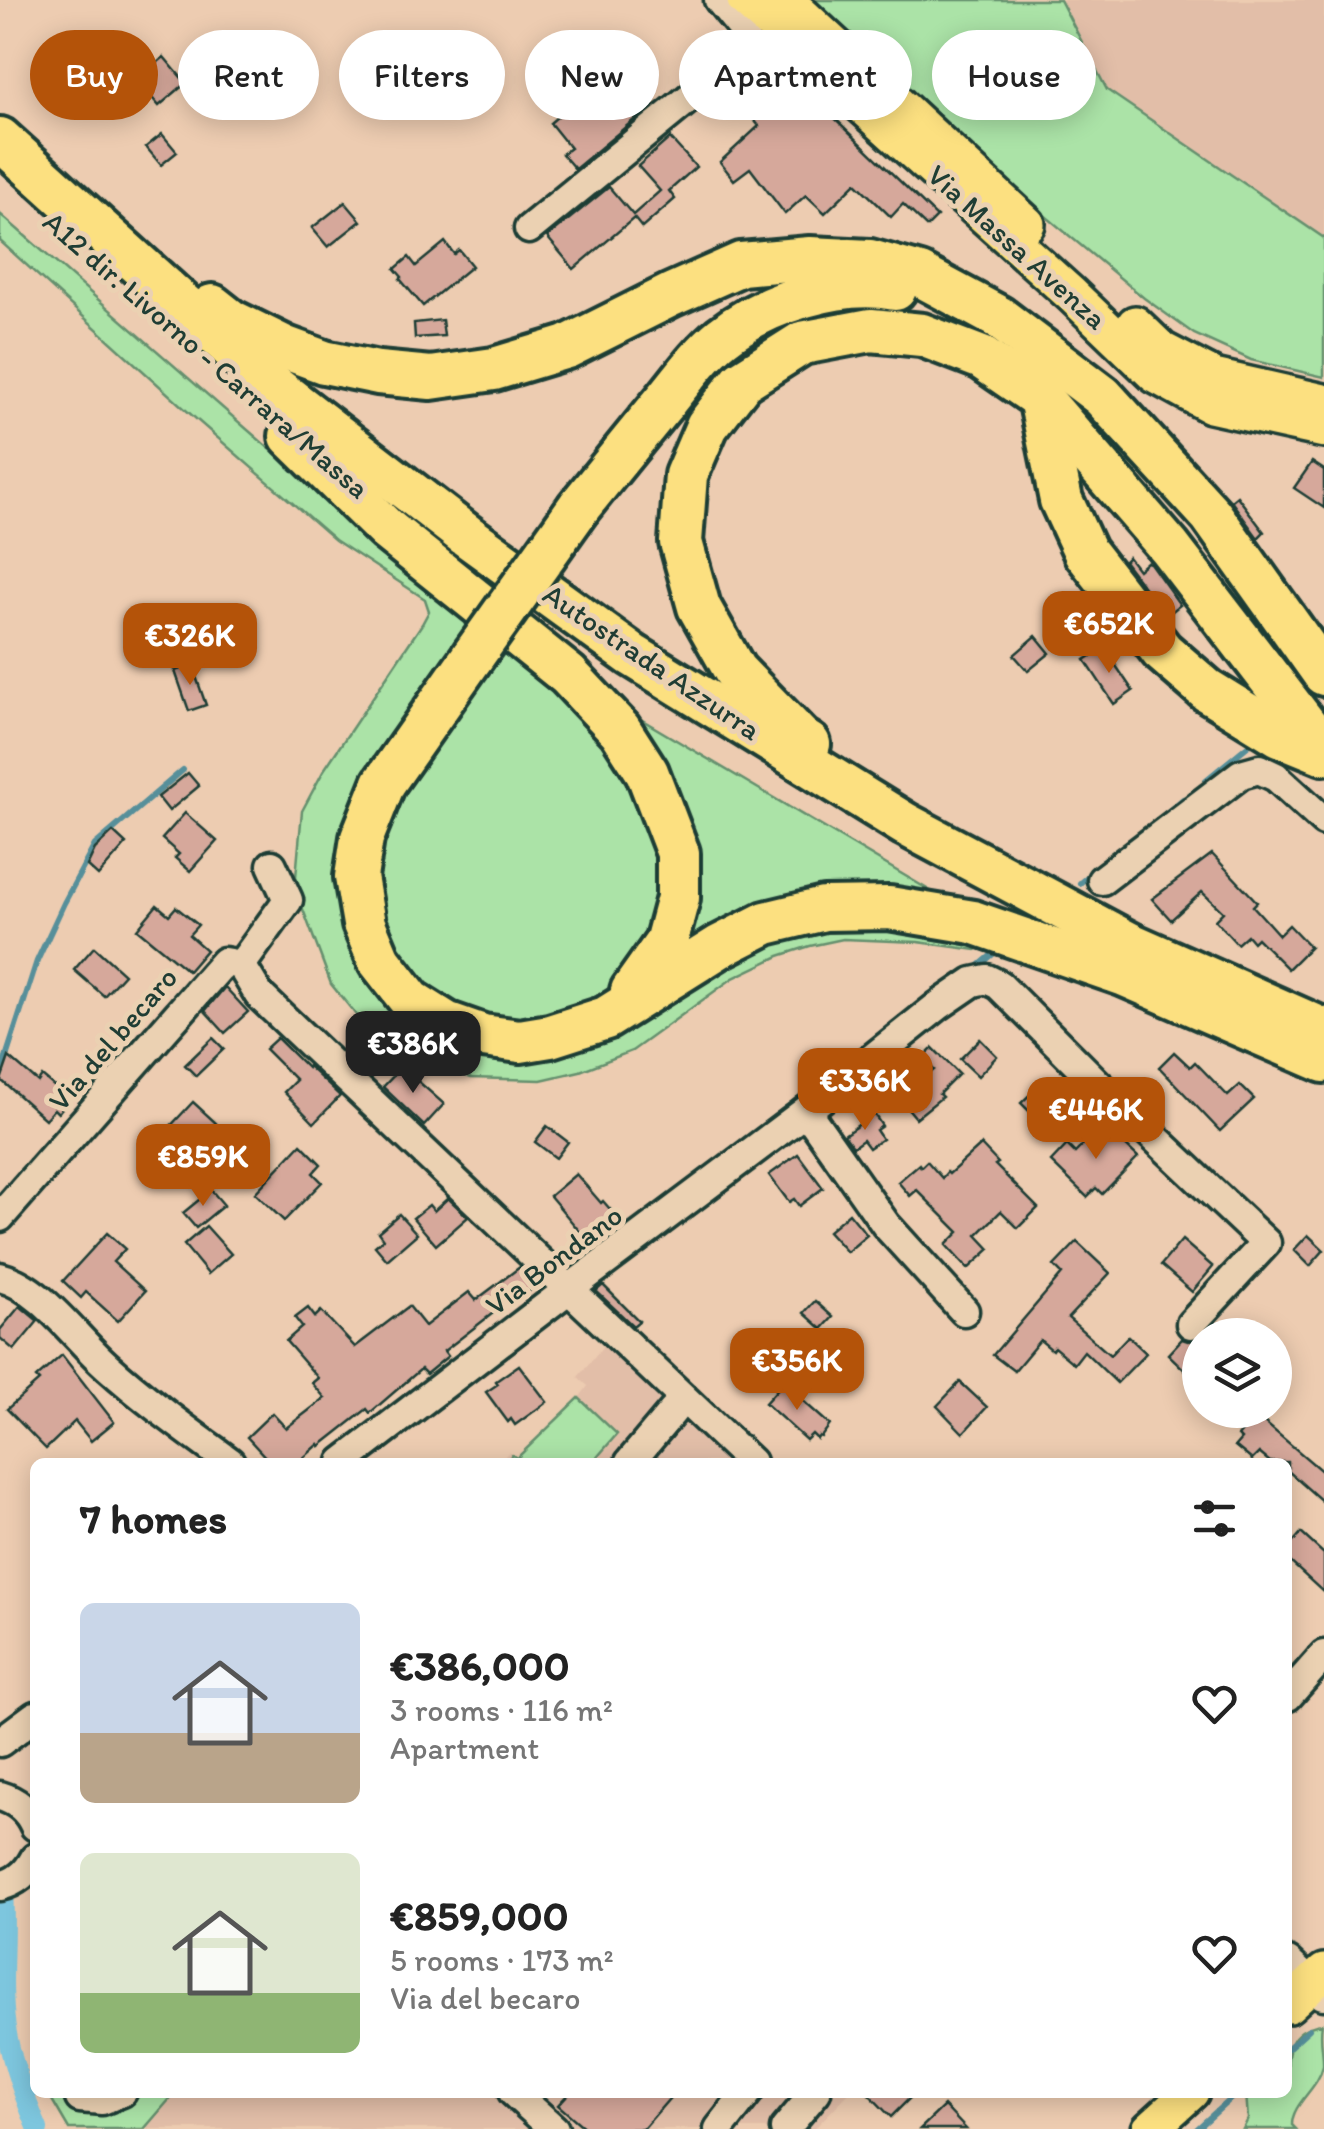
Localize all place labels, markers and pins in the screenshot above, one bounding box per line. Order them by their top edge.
pin: €652K [1039,591,1179,676]
pin: €326K [120,603,260,688]
pin: €386K [343,1011,483,1096]
pin: €336K [795,1048,935,1133]
pin: €446K [1026,1077,1166,1162]
pin: €859K [133,1124,273,1209]
pin: €356K [727,1328,867,1413]

